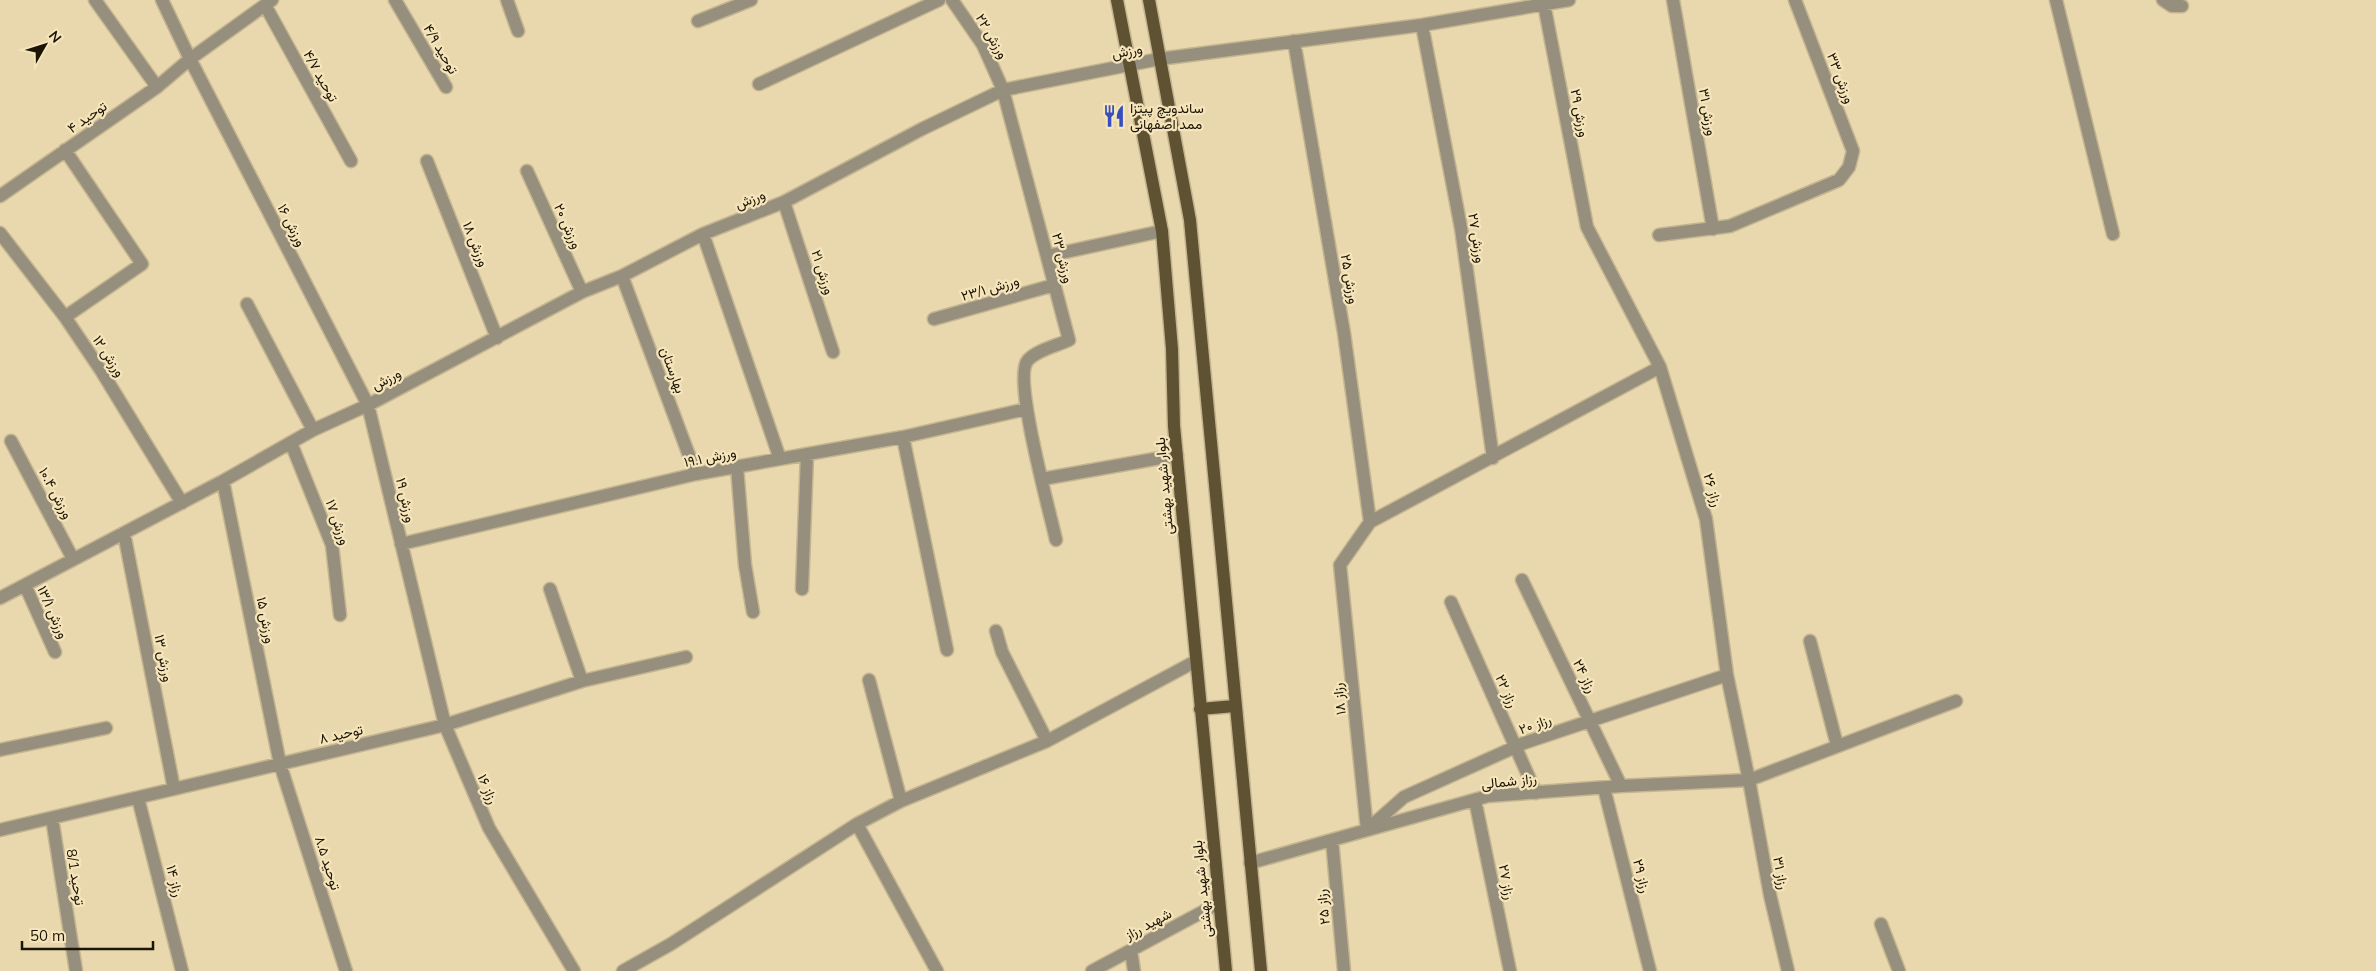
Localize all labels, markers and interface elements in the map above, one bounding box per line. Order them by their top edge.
street label: ورزش ۲۲ [972,10,1012,62]
north arrow [20,20,70,70]
street label: توحید ۴/۹ [419,21,463,77]
text: N [45,27,65,47]
street label: ورزش [1110,39,1144,63]
street label: توحید ۴/۷ [299,47,343,105]
street label: ورزش ۳۳ [1823,50,1859,106]
street label: ورزش ۲۹ [1567,87,1593,139]
street label: ورزش ۳۱ [1695,87,1721,137]
street label: توحید ۴ [64,97,110,137]
place label: ساندویچ پیتزا ممد اصفهانی [1130,99,1204,133]
restaurant icon: ساندویچ پیتزا ممد اصفهانی [1101,103,1127,129]
street label: ورزش [732,185,768,213]
street label: ورزش ۲۰ [550,200,586,252]
street label: ورزش ۱۶ [274,201,310,249]
street label: ورزش ۲۷ [1464,212,1490,264]
street label: ورزش ۱۸ [459,219,493,269]
street label: ورزش ۲۳ [1048,231,1078,285]
street label: ورزش ۲۱ [807,247,839,297]
street label: ورزش ۲۵ [1337,253,1363,305]
street label: ورزش ۲۳/۱ [959,271,1021,305]
street label: ورزش ۱۲ [89,332,129,380]
street label: بهارستان [656,344,690,396]
street label: ورزش [368,364,404,394]
street label: بلوار شهید بهشتی [1151,437,1177,535]
street label: ورزش ۱۹.۱ [682,443,738,471]
street label: ورزش ۱۰.۴ [35,464,77,522]
street label: رزاز ۲۶ [1699,471,1727,509]
street label: ورزش ۱۹ [392,476,420,524]
street label: ورزش ۱۷ [322,497,354,547]
street label: ورزش ۱۳/۱ [33,583,73,641]
street label: ورزش ۱۵ [253,595,279,645]
street label: ورزش ۱۳ [151,633,177,683]
street label: رزاز ۲۴ [1569,656,1601,696]
street label: رزاز ۲۲ [1492,671,1522,711]
street label: رزاز ۱۸ [1328,682,1350,716]
street label: رزاز ۲۰ [1516,710,1554,738]
street label: توحید ۸ [317,720,365,748]
street label: رزاز شمالی [1480,769,1538,793]
street label: رزاز ۱۶ [474,771,502,807]
street label: توحید ۸.۵ [311,834,345,892]
street label: بلوار شهید بهشتی [1188,839,1216,939]
street label: توحید 8/1 [63,847,89,907]
street label: رزاز ۳۱ [1769,855,1793,891]
street label: رزاز ۲۹ [1629,857,1655,895]
street label: رزاز ۱۴ [162,863,188,899]
street label: رزاز ۲۷ [1495,863,1519,901]
street label: رزاز ۲۵ [1312,888,1334,926]
street label: شهید رزاز [1121,904,1175,944]
scale bar [22,918,154,950]
text: 50 m [30,926,65,945]

